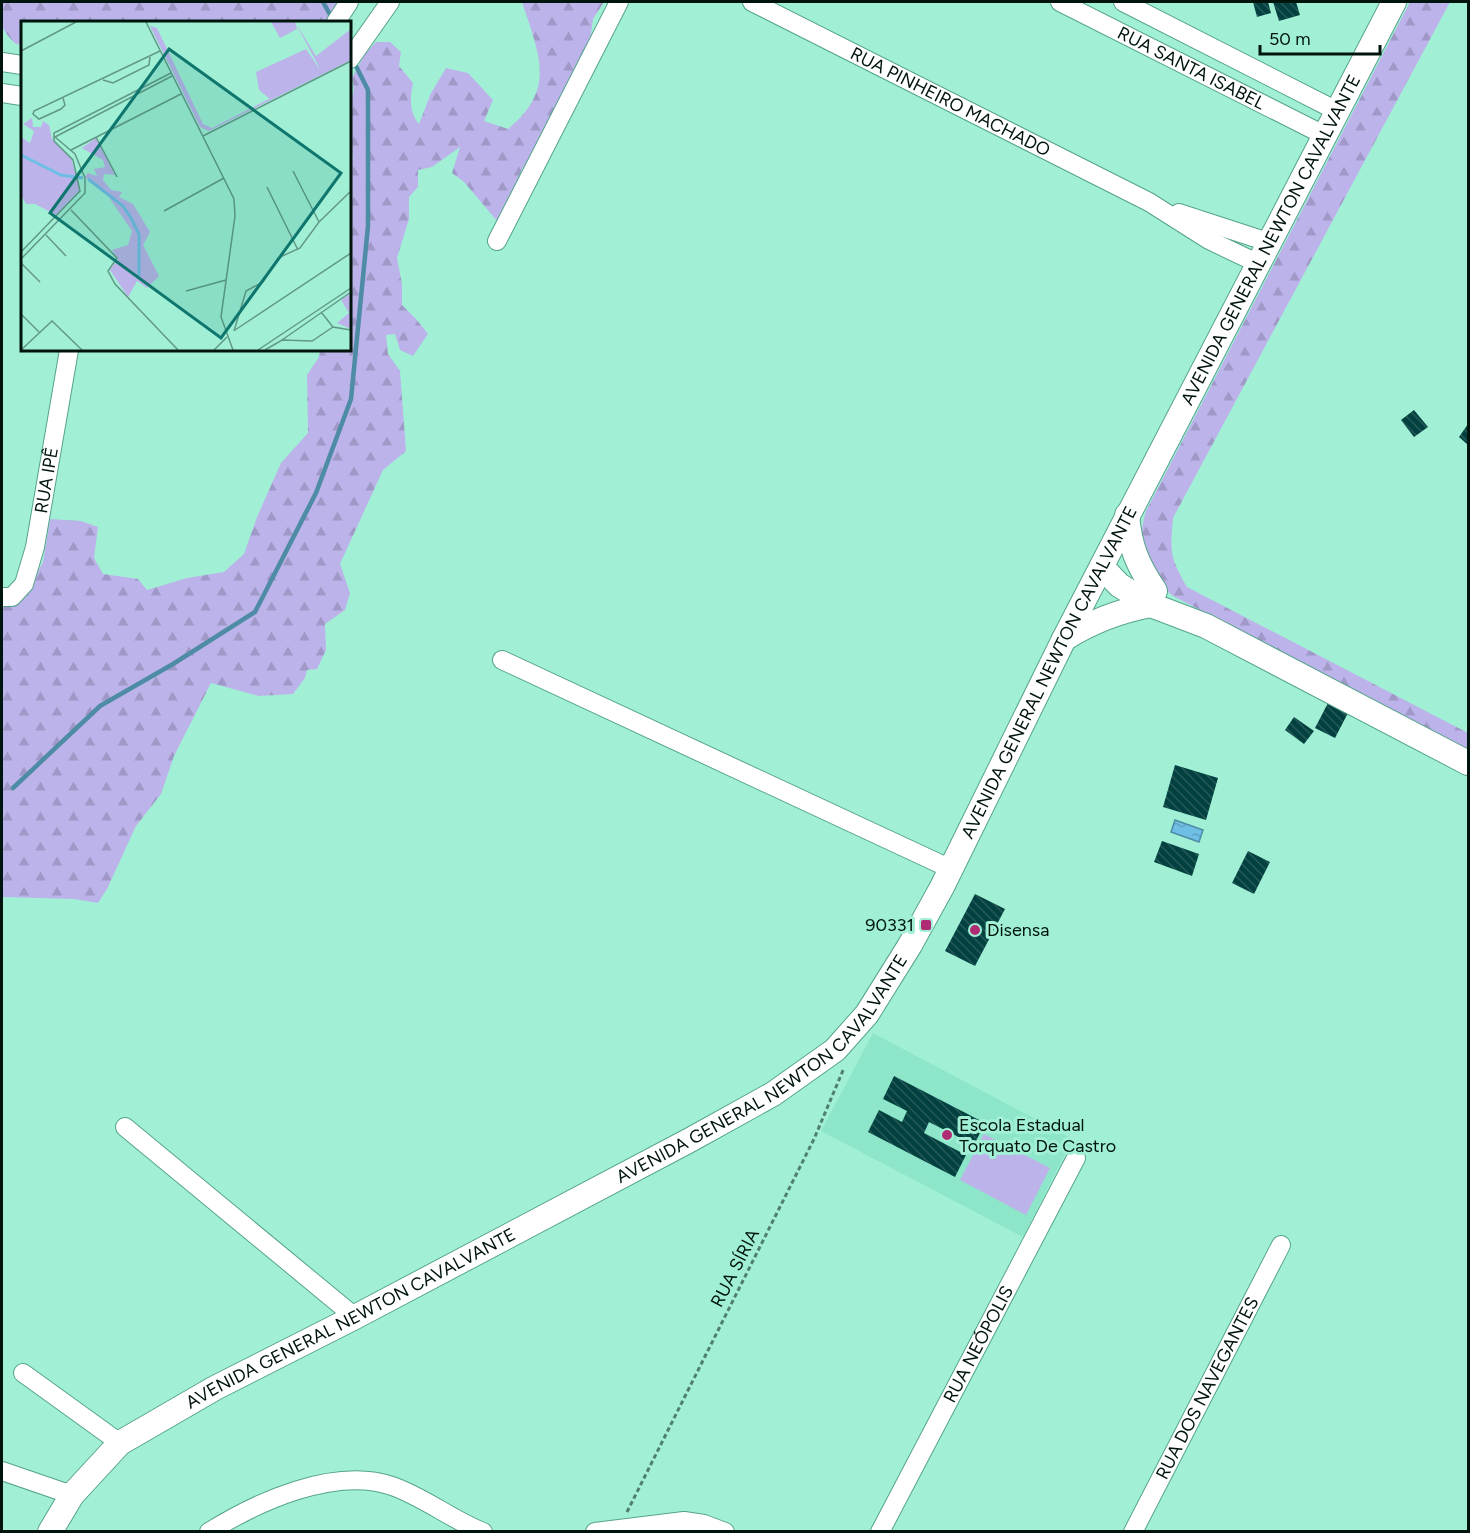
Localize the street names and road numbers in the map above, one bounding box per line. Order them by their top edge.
street label: RUA SANTA ISABEL [1114,22,1269,115]
street label: RUA PINHEIRO MACHADO [847,42,1054,161]
street label: AVENIDA GENERAL NEWTON CAVALVANTE [1176,71,1365,409]
street label: RUA IPÊ [30,446,63,515]
street label: AVENIDA GENERAL NEWTON CAVALVANTE [957,503,1142,842]
street label: AVENIDA GENERAL NEWTON CAVALVANTE [612,951,912,1188]
street label: AVENIDA GENERAL NEWTON CAVALVANTE [182,1223,519,1414]
street label: RUA SÍRIA [706,1225,764,1311]
street label: RUA NEÓPOLIS [939,1282,1018,1406]
street label: RUA DOS NAVEGANTES [1151,1293,1263,1483]

